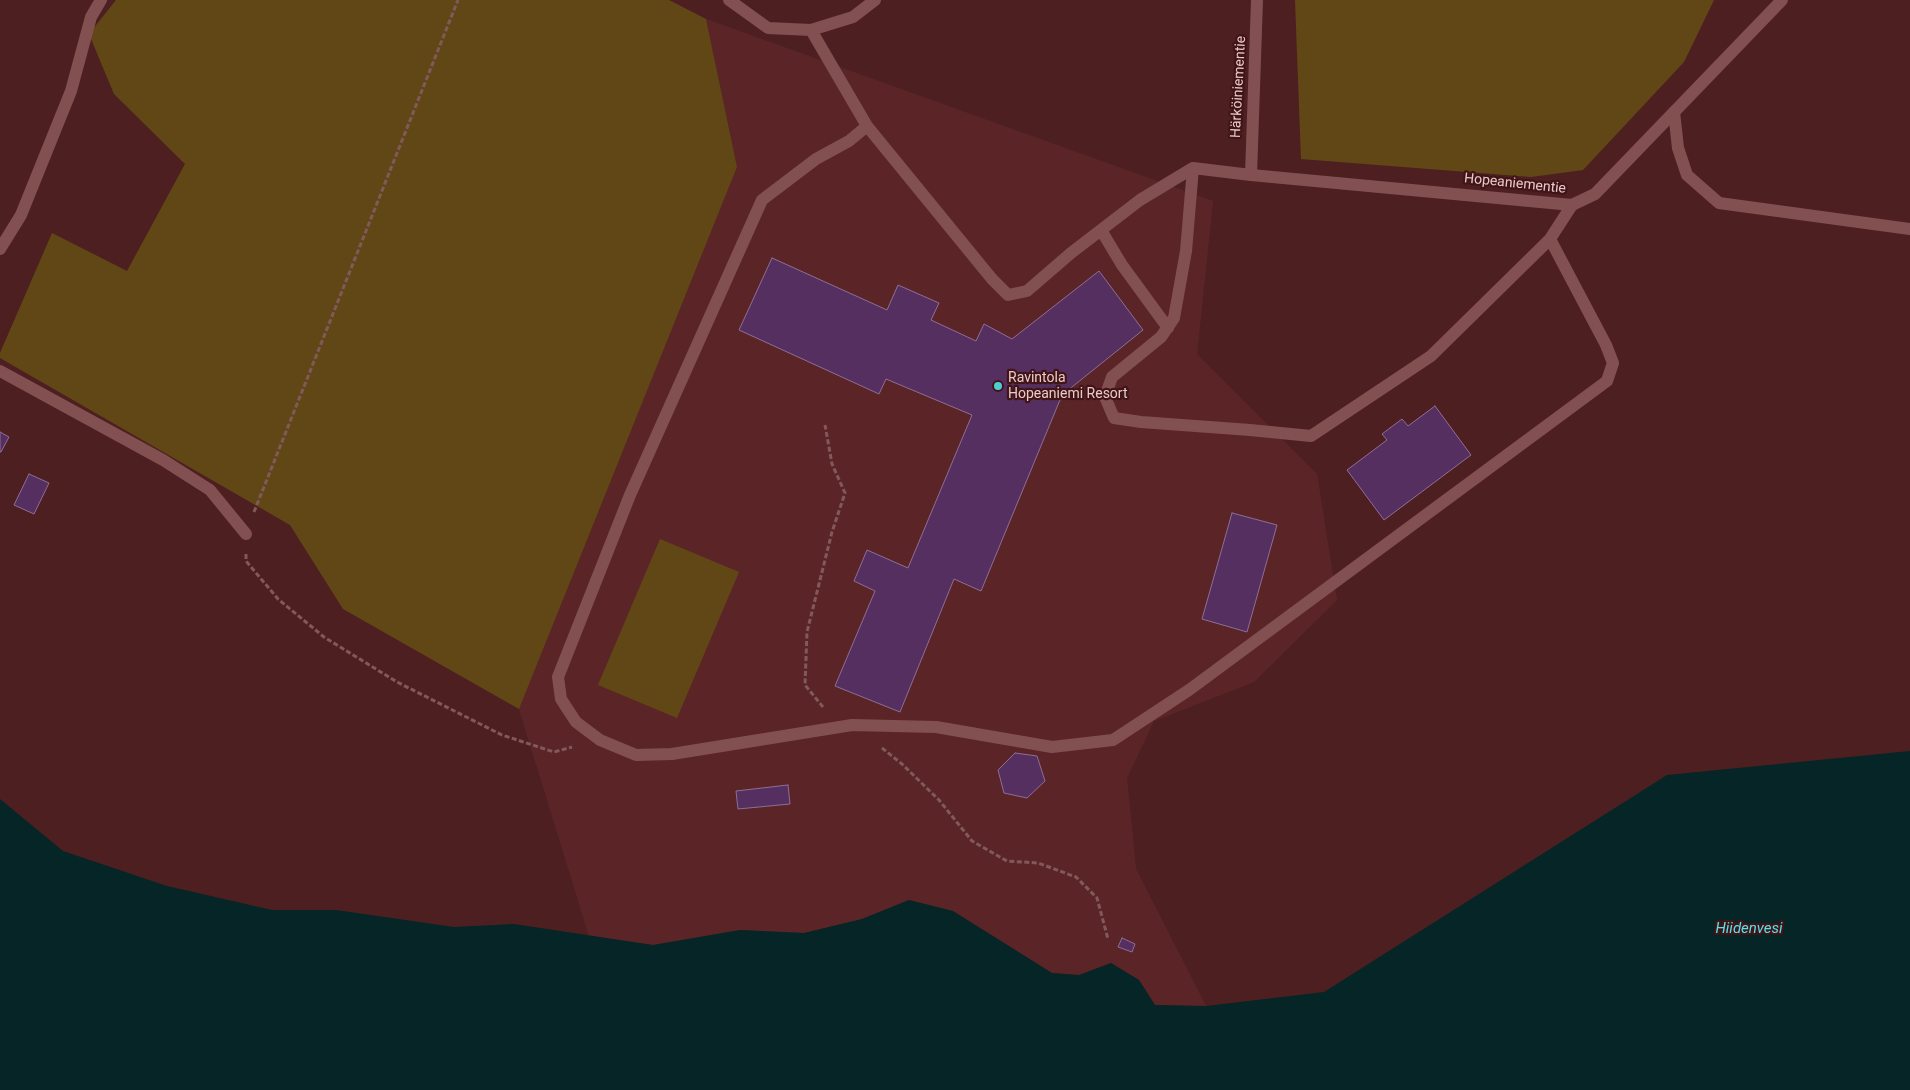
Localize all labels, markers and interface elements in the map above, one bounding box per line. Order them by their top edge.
street label: Härköiniementie [1228,36,1250,138]
street label: Hopeaniementie [1463,170,1567,198]
place label: Ravintola Hopeaniemi Resort [1008,370,1128,402]
marker: Ravintola Hopeaniemi Resort [992,380,1004,392]
water label: Hiidenvesi [1715,920,1783,938]

